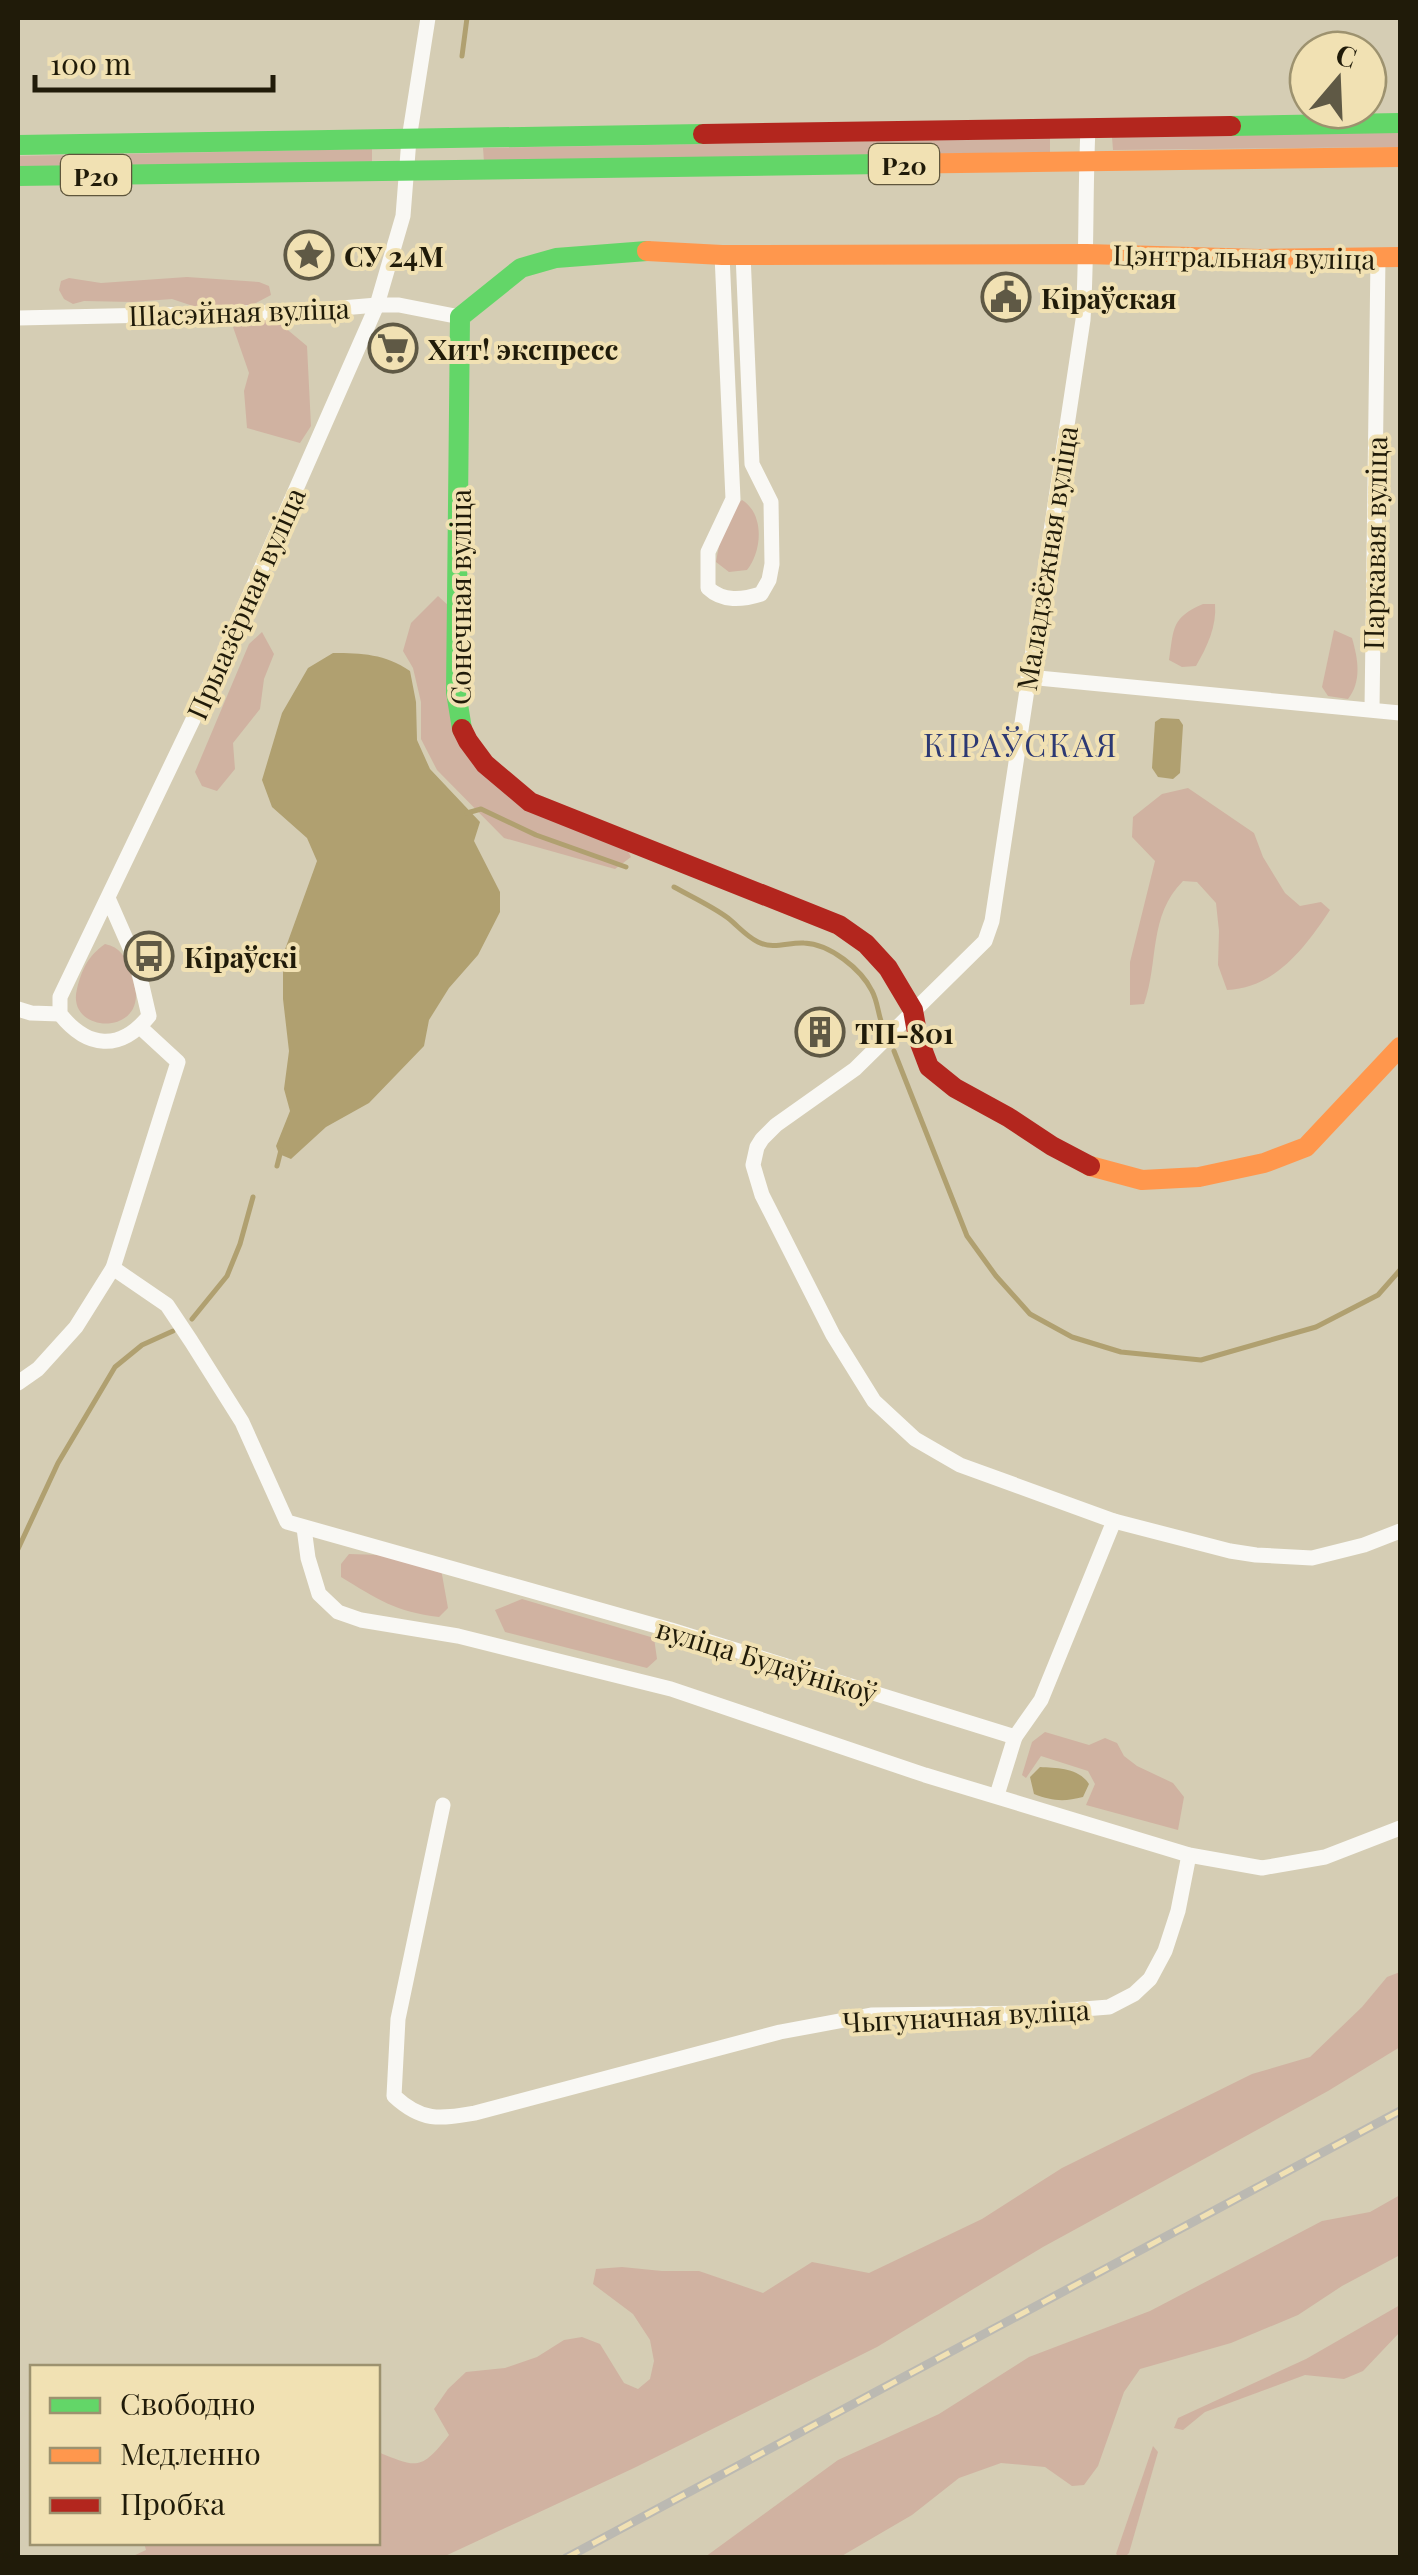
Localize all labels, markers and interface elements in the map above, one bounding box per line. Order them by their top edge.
scale bar [35,30,272,92]
north arrow [1288,30,1388,130]
text: С [1331,34,1362,76]
text: 100 m [50,43,132,83]
road number: Р20 [869,144,939,184]
road number: Р20 [61,155,131,195]
place icon: СУ 24М [283,229,335,281]
street label: Цэнтральная вуліца [1112,235,1376,277]
place label: СУ 24М [344,237,444,274]
public building icon: Кіраўская [980,271,1032,323]
place label: Кіраўская [1041,279,1177,316]
street label: Шасэйная вуліца [128,289,350,333]
supermarket icon: Хит! экспресс [367,322,419,374]
place label: Хит! экспресс [428,330,619,367]
street label: Маладзёжная вуліца [1007,423,1085,693]
street label: Паркавая вуліца [1354,436,1394,650]
street label: Прыазёрная вуліца [177,481,313,725]
street label: Сонечная вуліца [441,489,478,705]
district label: КІРАЎСКАЯ [923,722,1119,765]
bus stop icon: Кіраўскі [123,930,175,982]
place label: Кіраўскі [184,938,298,975]
building icon: ТП-801 [794,1006,846,1058]
place label: ТП-801 [855,1014,954,1051]
street label: вуліца Будаўнікоў [652,1609,882,1711]
street label: Чыгуначная вуліца [841,1990,1091,2040]
legend [30,2365,380,2545]
text: Свободно [120,2383,255,2423]
text: Медленно [120,2433,261,2473]
text: Пробка [120,2483,225,2523]

